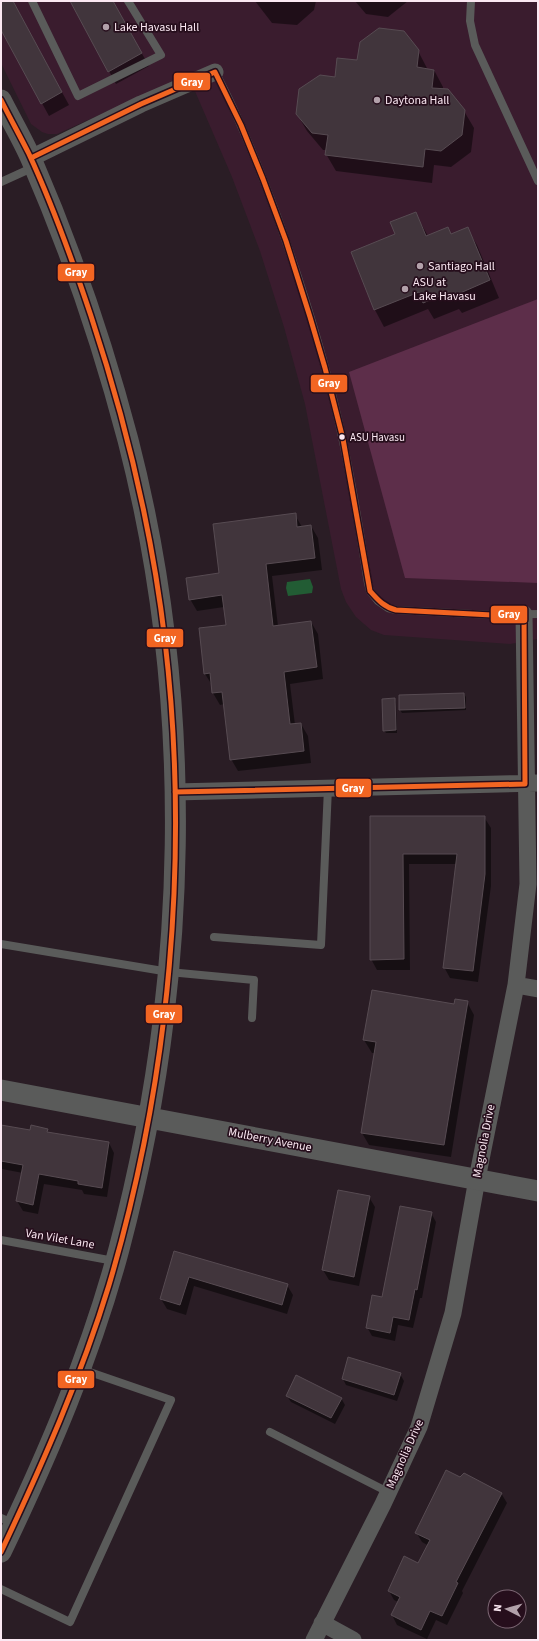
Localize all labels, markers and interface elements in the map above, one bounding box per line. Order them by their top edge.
place label: Lake Havasu Hall [114,19,199,36]
marker: Lake Havasu Hall [101,22,111,32]
line badge: Gray [173,72,211,91]
text: Gray [181,75,204,90]
place label: Daytona Hall [385,92,449,109]
marker: Daytona Hall [372,95,382,105]
place label: Santiago Hall [428,258,495,275]
marker: Santiago Hall [415,261,425,271]
line badge: Gray [57,263,95,282]
text: Gray [65,265,88,280]
place label: ASU at Lake Havasu [413,274,476,305]
marker: ASU at Lake Havasu [400,284,410,294]
line badge: Gray [310,374,348,393]
text: Gray [318,376,341,391]
place label: ASU Havasu [350,430,405,445]
marker: ASU Havasu [337,432,347,442]
line badge: Gray [490,605,528,624]
text: Gray [498,607,521,622]
line badge: Gray [146,628,184,648]
text: Gray [154,631,177,646]
line badge: Gray [335,778,372,798]
text: Gray [342,781,365,796]
line badge: Gray [145,1004,183,1024]
text: Gray [153,1007,176,1022]
street label: Magnolia Drive [469,1103,499,1179]
street label: Mulberry Avenue [227,1124,313,1156]
street label: Van Vilet Lane [24,1225,96,1253]
line badge: Gray [57,1370,95,1389]
text: Gray [65,1372,88,1387]
street label: Magnolia Drive [382,1417,428,1491]
north arrow [487,1589,527,1629]
text: N [490,1604,505,1612]

